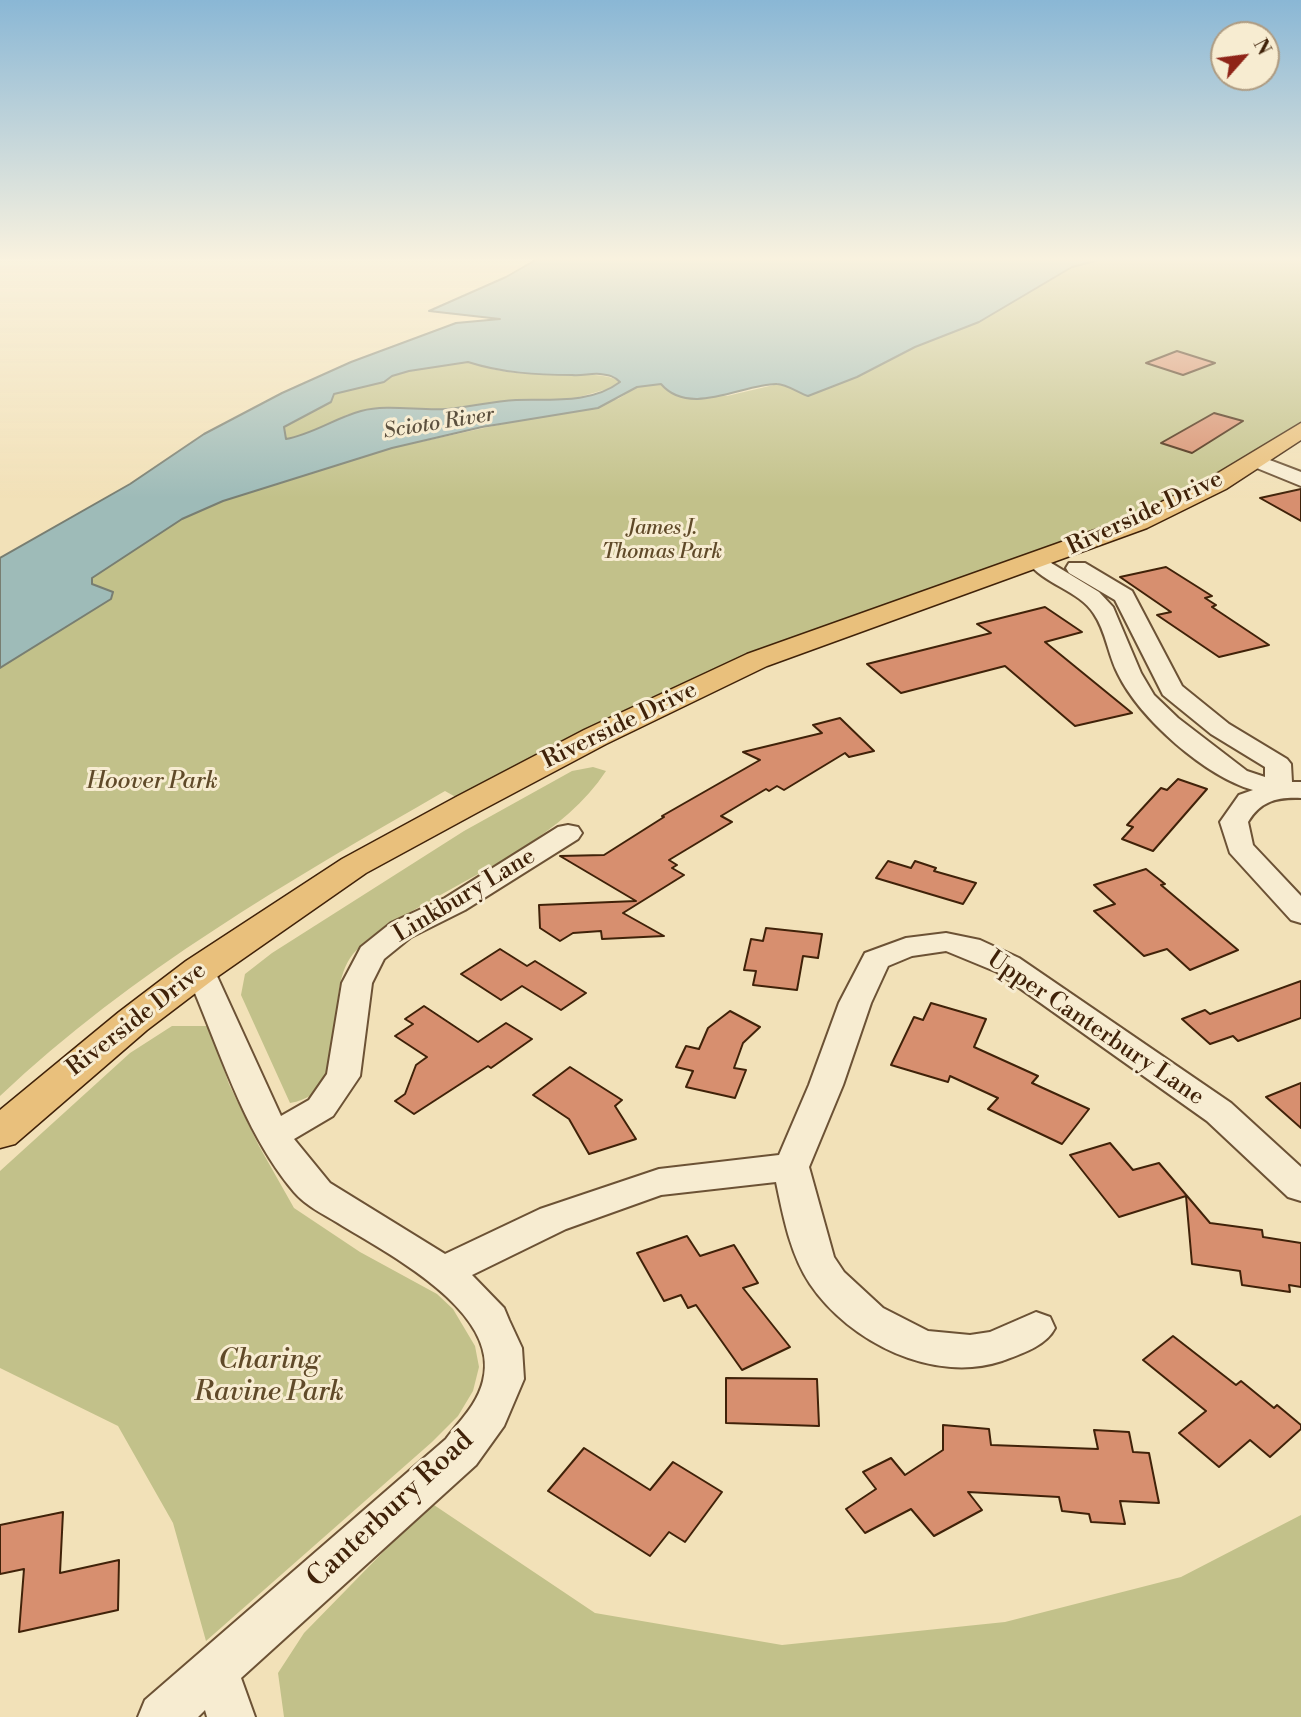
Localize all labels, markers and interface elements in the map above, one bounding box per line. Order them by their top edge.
north arrow [1210,21,1280,91]
text: N [1248,35,1276,59]
water label: Scioto River [382,403,496,445]
street label: Riverside Drive [1062,465,1228,563]
park label: James J. Thomas Park [602,516,722,566]
street label: Riverside Drive [538,676,702,776]
park label: Hoover Park [86,768,218,796]
street label: Linkbury Lane [389,842,541,950]
street label: Upper Canterbury Lane [981,946,1209,1112]
street label: Riverside Drive [62,957,212,1083]
park label: Charing Ravine Park [194,1344,344,1410]
street label: Canterbury Road [301,1424,481,1596]

